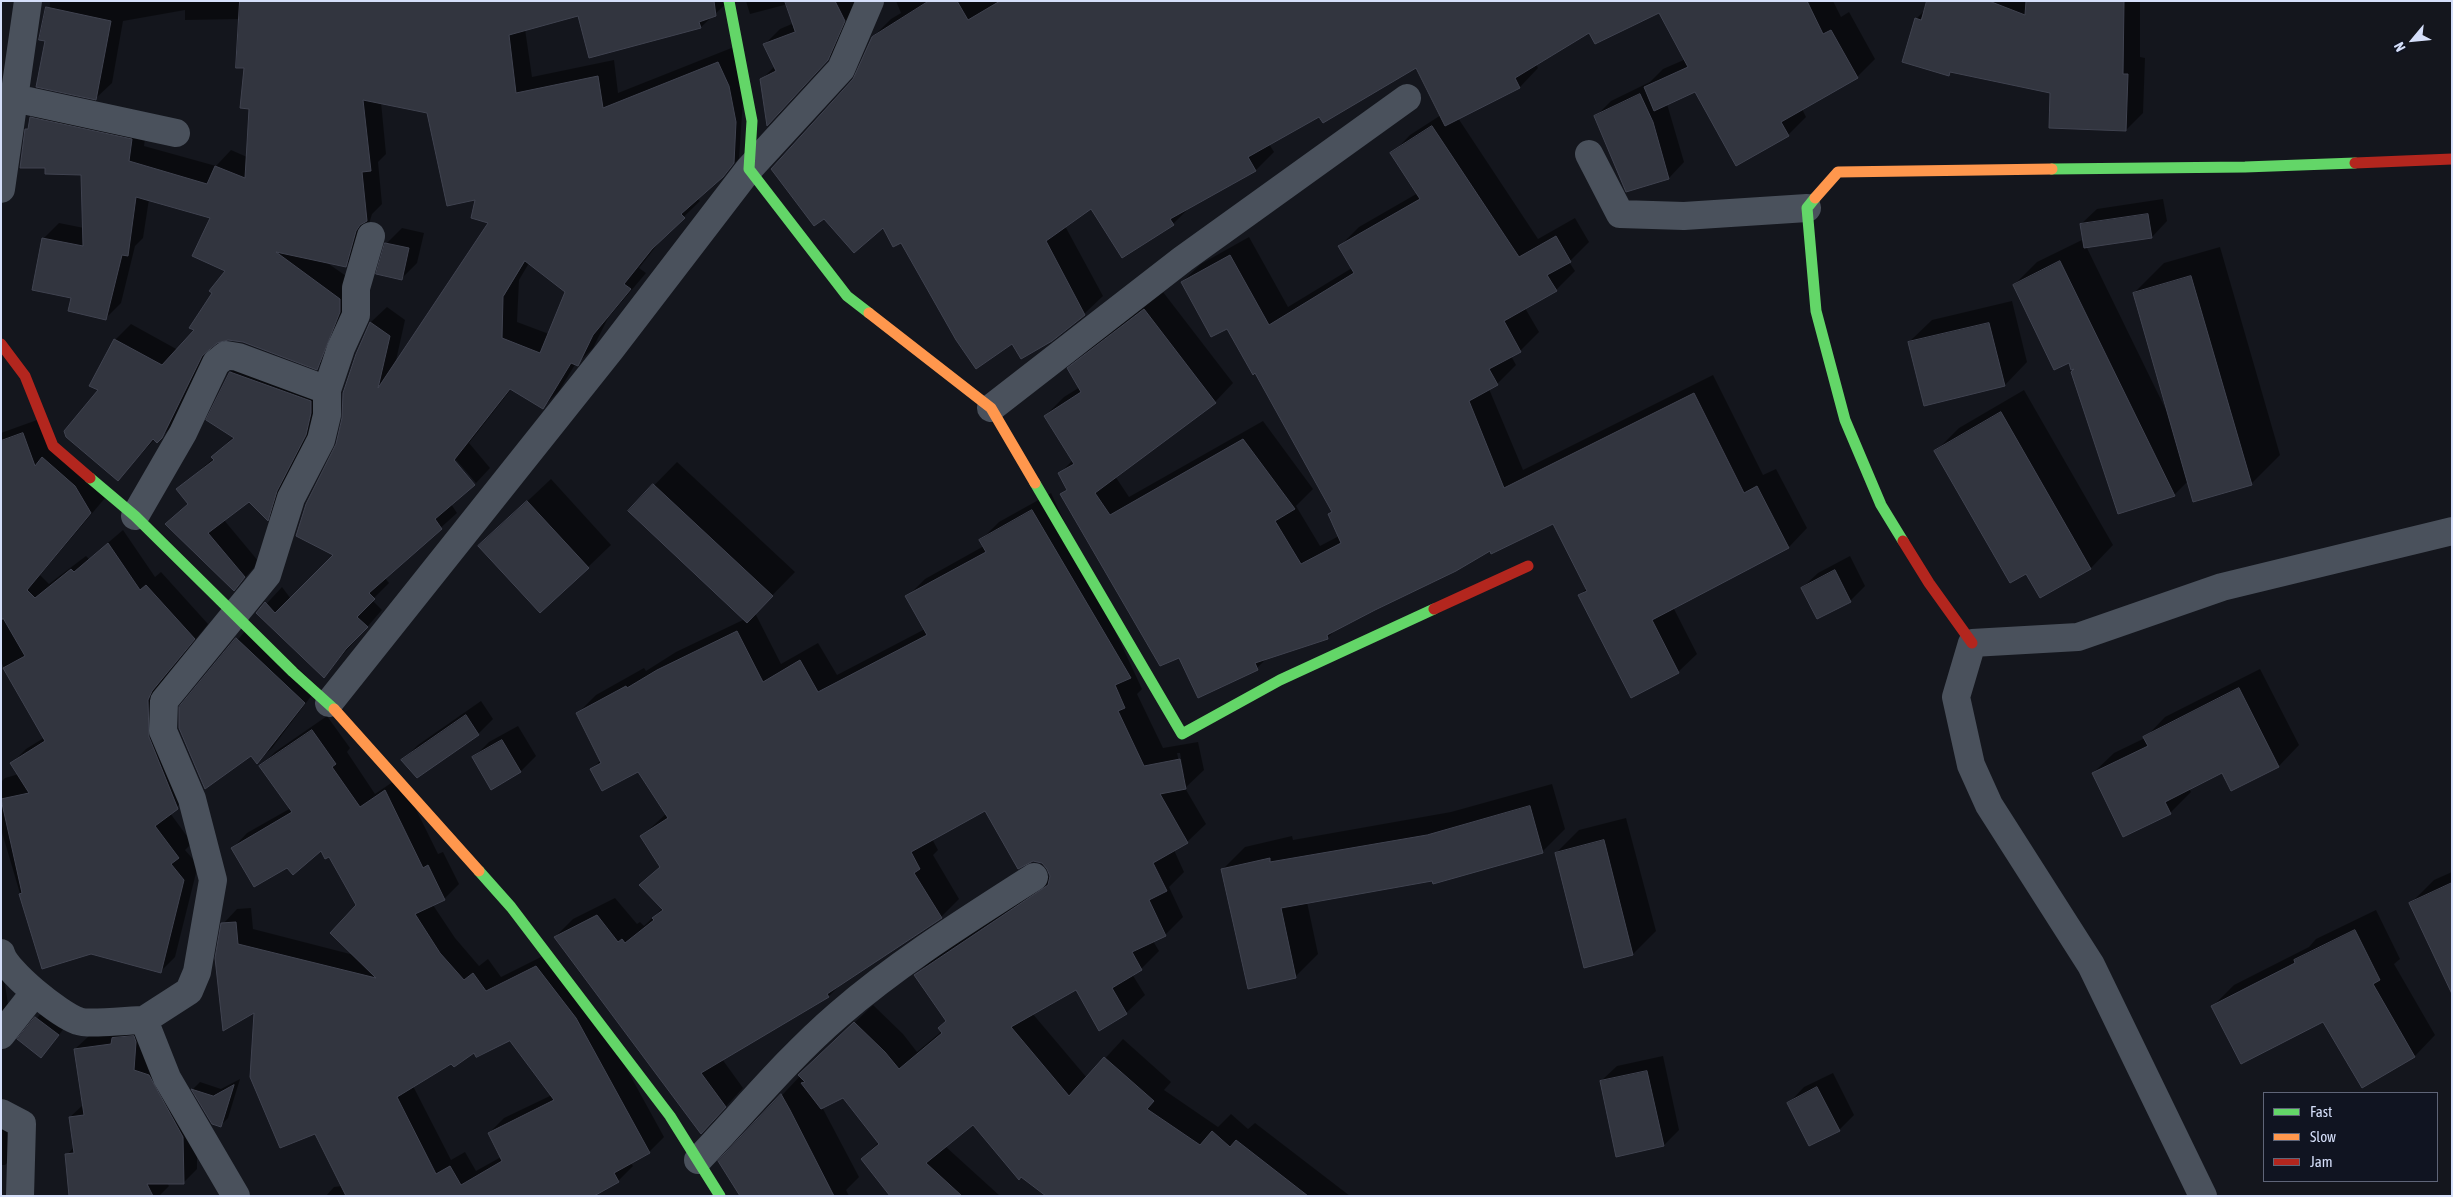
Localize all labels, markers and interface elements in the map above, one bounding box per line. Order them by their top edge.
north arrow [2388,15,2438,65]
text: N [2391,40,2409,54]
legend [2263,1092,2438,1182]
text: Fast [2310,1103,2332,1120]
text: Slow [2310,1128,2336,1145]
text: Jam [2310,1153,2333,1170]

